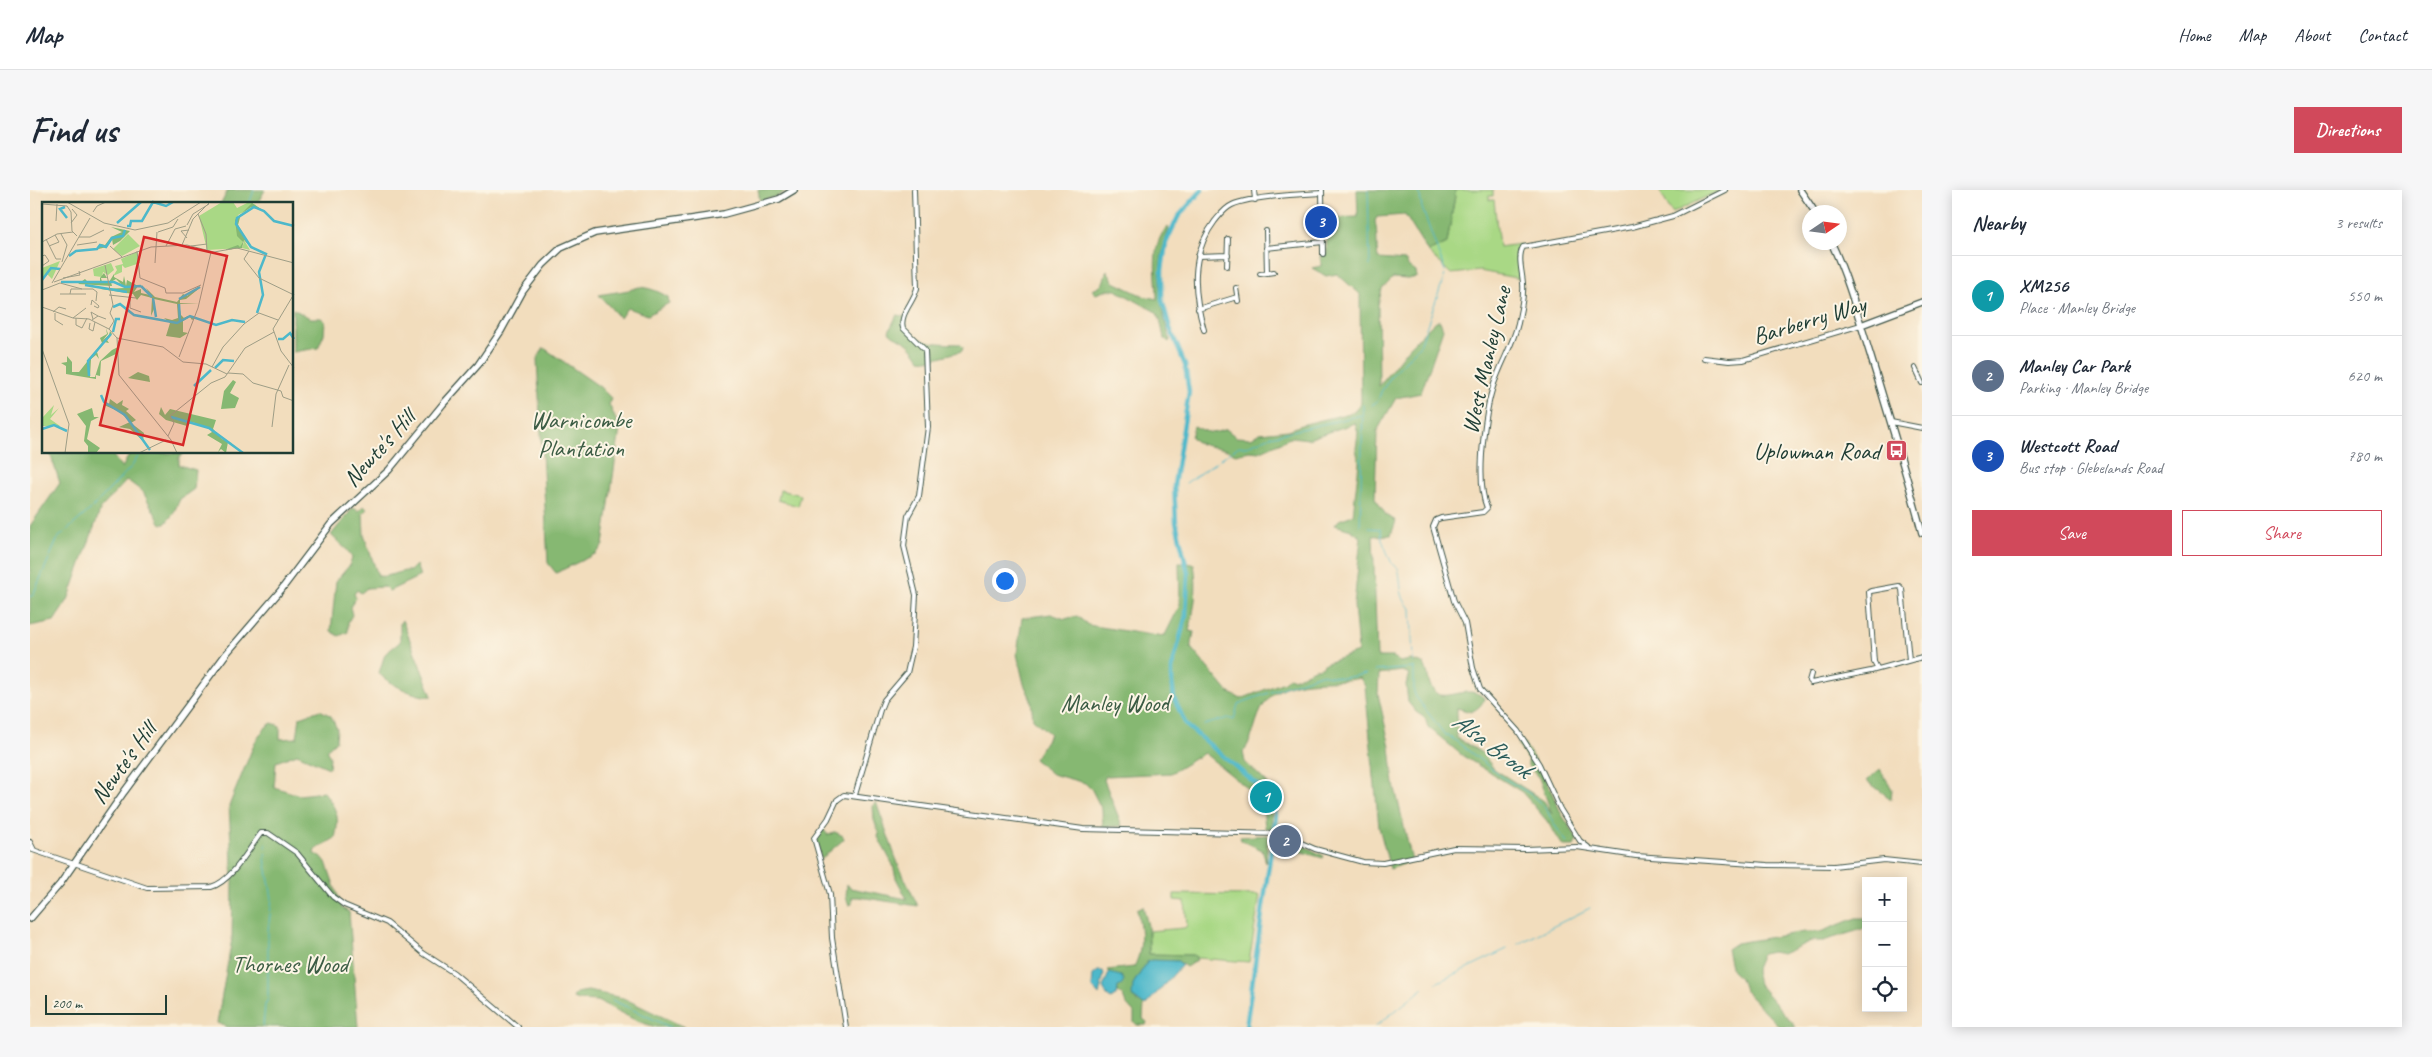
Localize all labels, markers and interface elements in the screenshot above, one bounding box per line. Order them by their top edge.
text: Map [25,20,62,50]
text: Home [2178,24,2211,46]
text: Map [2239,24,2266,46]
text: About [2294,24,2330,46]
text: Contact [2358,24,2407,46]
button: Directions [2294,107,2402,153]
text: Find us [30,108,117,153]
inset map [42,202,294,454]
pin: 3 [1305,203,1337,241]
north arrow [1802,205,1847,250]
text: Nearby [1972,210,2025,236]
text: 3 results [2335,213,2382,233]
text: XM256 [2019,274,2069,298]
street label: West Manley Lane [1454,281,1518,437]
text: 1 [1984,286,1992,306]
text: 550 m [2348,286,2382,306]
street label: Barberry Way [1749,288,1871,351]
text: Place · Manley Bridge [2019,298,2135,318]
text: Manley Car Park [2019,354,2130,378]
text: 2 [1984,366,1992,386]
text: 620 m [2348,366,2382,386]
text: Parking · Manley Bridge [2019,378,2148,398]
street label: Newte's Hill [336,400,424,493]
park label: Warnicombe Plantation [531,405,634,463]
text: Westcott Road [2019,434,2117,458]
place label: Uplowman Road [1753,436,1884,466]
bus stop icon: Uplowman Road [1884,439,1908,463]
text: 3 [1984,446,1992,466]
text: 780 m [2348,446,2382,466]
text: Bus stop · Glebelands Road [2019,458,2163,478]
button: Save [1972,510,2172,556]
button: Share [2182,510,2382,556]
your location [992,568,1018,594]
park label: Manley Wood [1061,688,1173,718]
water label: Alsa Brook [1446,705,1542,788]
street label: Newte's Hill [83,713,165,810]
pin: 1 [1250,778,1282,816]
pin: 2 [1269,822,1301,860]
map controls [1862,877,1907,1012]
button: + [1862,877,1907,922]
button: − [1862,922,1907,967]
park label: Thornes Wood [232,949,352,979]
button: locate [1862,967,1907,1012]
scale bar [45,992,168,1015]
text: 200 m [52,995,82,1012]

